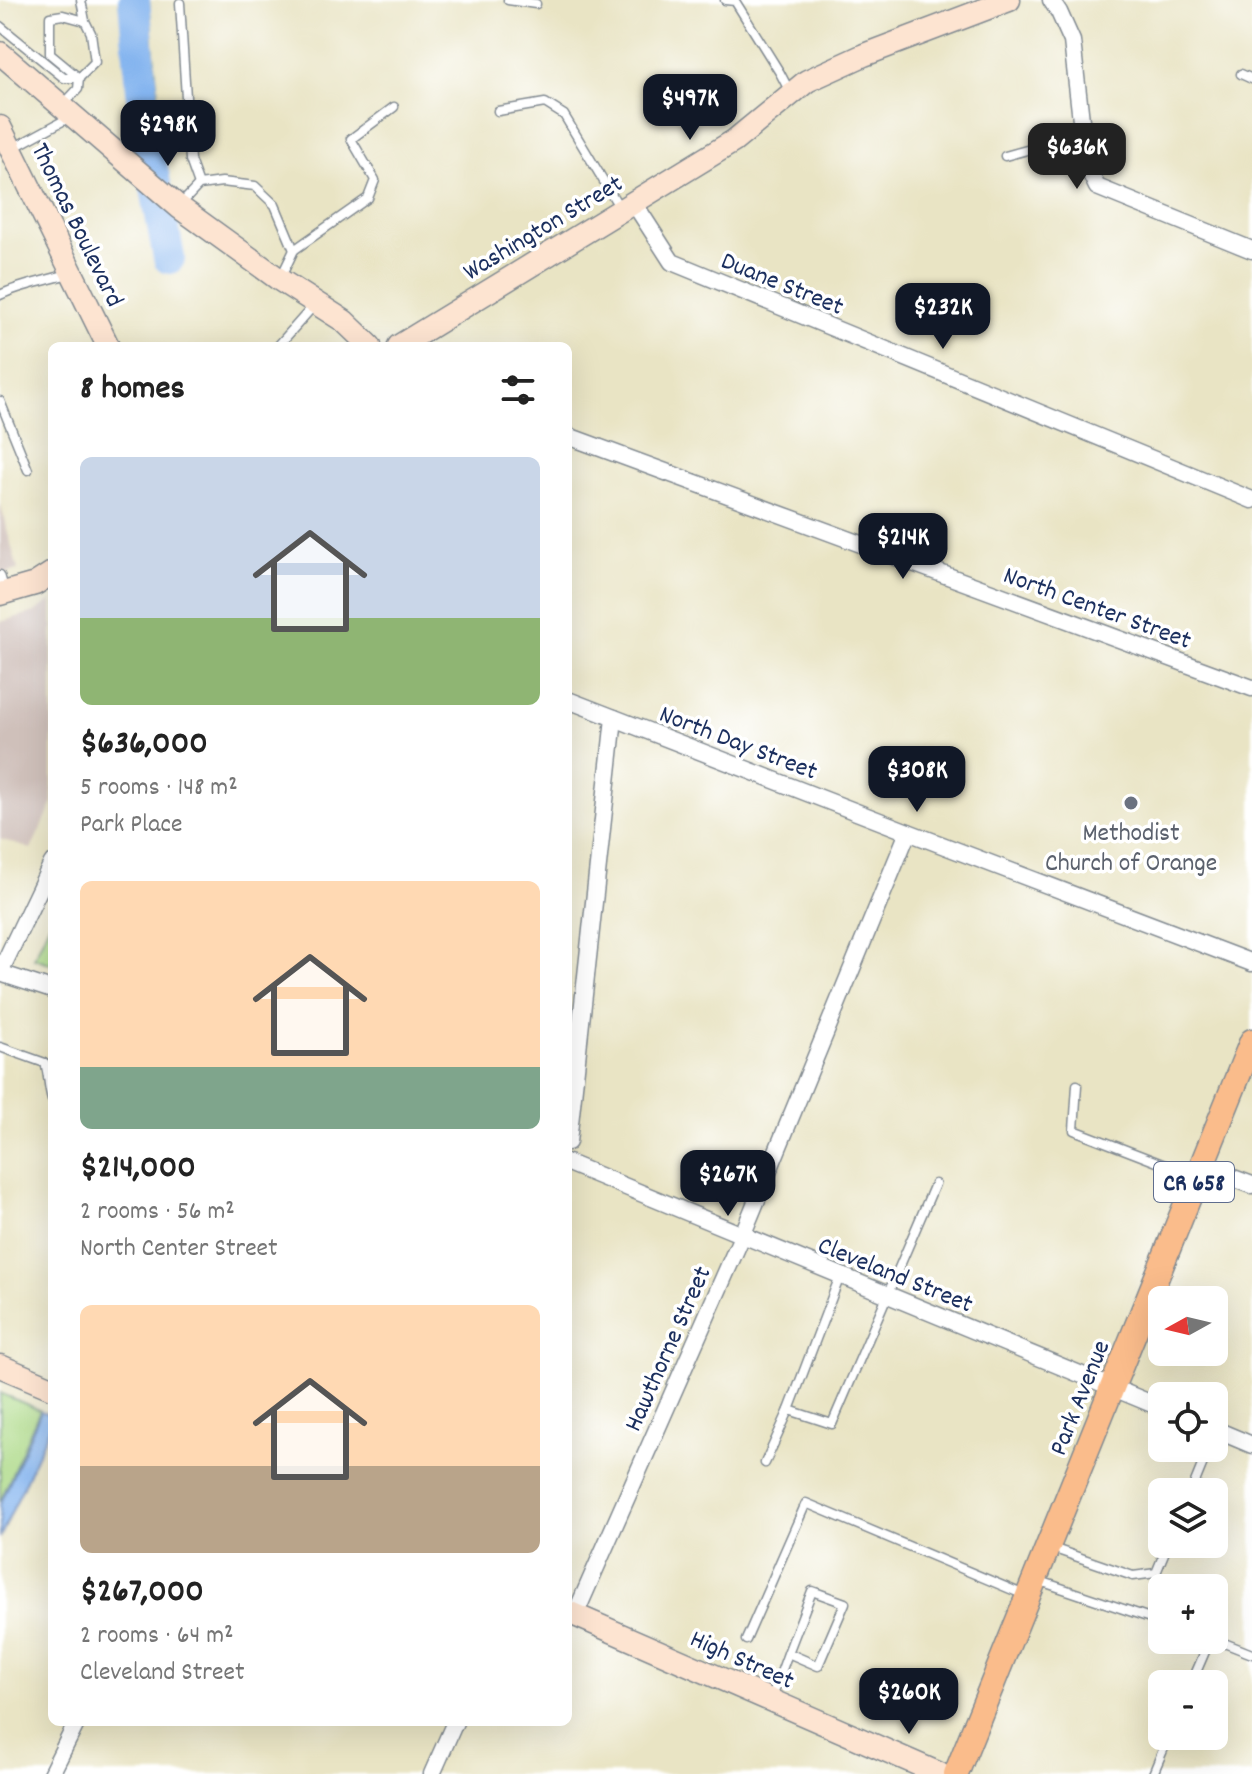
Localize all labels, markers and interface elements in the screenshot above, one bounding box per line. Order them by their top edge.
pin: $497K [634,74,746,142]
text: $497K [661,81,719,118]
pin: $298K [112,100,224,168]
text: $298K [139,107,197,144]
pin: $636K [1021,123,1133,191]
text: $636K [1046,130,1108,167]
street label: Thomas Boulevard [20,137,132,314]
street label: Washington Street [457,166,631,291]
street label: Duane Street [715,244,849,327]
pin: $232K [887,283,999,351]
text: $232K [913,290,973,327]
text: 8 homes [80,366,185,415]
icon: filters [496,368,540,412]
icon: home [238,509,382,653]
pin: $214K [847,513,959,581]
text: $214K [876,520,930,557]
street label: North Center Street [998,558,1196,661]
street label: North Day Street [653,697,823,792]
text: $636,000 [80,721,208,770]
pin: $308K [861,746,973,814]
text: $308K [886,753,948,790]
text: 5 rooms · 148 m² [80,770,238,807]
marker: Methodist Church of Orange [1122,794,1140,812]
text: Park Place [80,807,182,844]
place label: Methodist Church of Orange [1045,816,1217,883]
icon: home [238,933,382,1077]
text: $214,000 [80,1145,196,1194]
pin: $267K [672,1150,784,1218]
text: $267K [698,1157,758,1194]
road number: CR 658 [1154,1162,1234,1202]
text: 2 rooms · 56 m² [80,1194,235,1231]
street label: Cleveland Street [812,1228,978,1324]
text: North Center Street [80,1231,278,1268]
street label: Hawthorne Street [616,1260,722,1438]
north arrow [1148,1286,1228,1366]
map controls [1148,1286,1228,1750]
street label: Park Avenue [1041,1335,1121,1462]
icon: home [238,1357,382,1501]
button: locate [1148,1382,1228,1462]
button: layers [1148,1478,1228,1558]
text: $267,000 [80,1569,204,1618]
button: + [1148,1574,1228,1654]
text: 2 rooms · 64 m² [80,1618,234,1655]
street label: High Street [684,1622,800,1701]
text: Cleveland Street [80,1655,244,1692]
pin: $260K [853,1668,965,1736]
button: − [1148,1670,1228,1750]
text: $260K [877,1675,941,1712]

